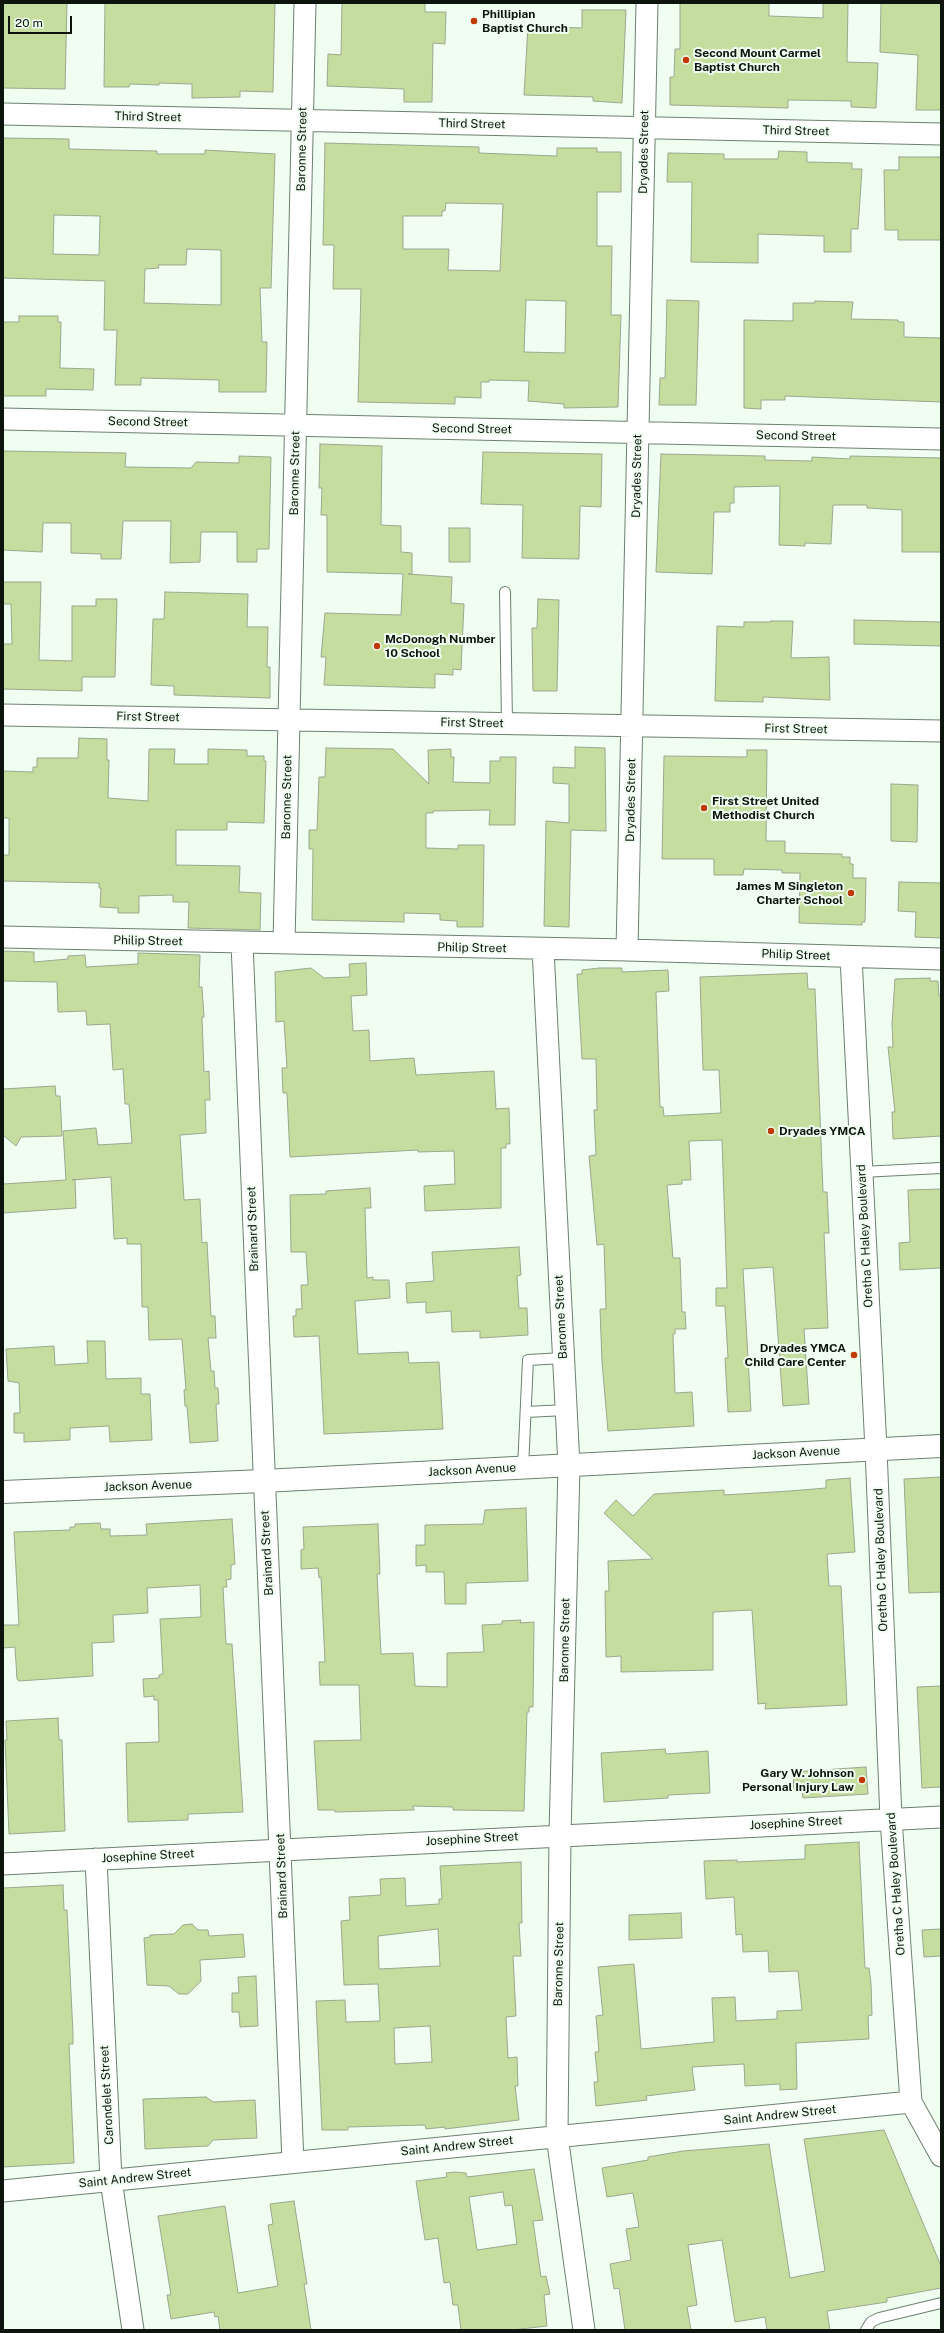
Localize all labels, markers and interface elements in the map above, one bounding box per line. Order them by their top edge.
place label: Phillipian Baptist Church [482,7,568,35]
scale bar [10,8,74,34]
text: 20 m [15,16,43,30]
marker: Phillipian Baptist Church [469,16,479,26]
place label: Second Mount Carmel Baptist Church [694,46,821,74]
marker: Second Mount Carmel Baptist Church [681,55,691,65]
street label: Baronne Street [294,107,310,191]
street label: Third Street [114,109,182,125]
street label: Dryades Street [636,110,652,194]
street label: Third Street [438,116,506,132]
street label: Third Street [762,123,830,139]
street label: Second Street [108,414,188,430]
street label: Second Street [432,421,512,437]
street label: Second Street [756,428,836,444]
street label: Baronne Street [287,431,303,515]
street label: Dryades Street [629,434,645,518]
place label: McDonogh Number 10 School [385,632,496,660]
marker: McDonogh Number 10 School [372,641,382,651]
street label: First Street [116,709,180,725]
street label: First Street [440,715,504,731]
street label: First Street [764,721,828,737]
street label: Baronne Street [279,755,295,839]
street label: Dryades Street [623,758,639,842]
place label: First Street United Methodist Church [712,794,819,822]
marker: First Street United Methodist Church [699,803,709,813]
place label: James M Singleton Charter School [736,879,843,907]
marker: James M Singleton Charter School [846,888,856,898]
street label: Philip Street [113,933,183,949]
street label: Philip Street [437,940,507,956]
street label: Philip Street [761,947,831,963]
place label: Dryades YMCA [779,1124,865,1138]
marker: Dryades YMCA [766,1126,776,1136]
street label: Oretha C Haley Boulevard [854,1164,876,1308]
street label: Brainard Street [244,1186,262,1272]
street label: Baronne Street [552,1274,570,1360]
place label: Dryades YMCA Child Care Center [745,1341,846,1369]
marker: Dryades YMCA Child Care Center [849,1350,859,1360]
street label: Jackson Avenue [752,1444,840,1462]
street label: Jackson Avenue [428,1461,516,1479]
street label: Jackson Avenue [104,1477,192,1495]
street label: Oretha C Haley Boulevard [871,1488,891,1632]
street label: Brainard Street [258,1510,276,1596]
street label: Baronne Street [557,1598,573,1682]
place label: Gary W. Johnson Personal Injury Law [742,1766,854,1794]
marker: Gary W. Johnson Personal Injury Law [857,1775,867,1785]
street label: Oretha C Haley Boulevard [884,1812,908,1956]
street label: Josephine Street [749,1813,843,1833]
street label: Josephine Street [425,1829,519,1849]
street label: Brainard Street [273,1833,291,1919]
street label: Josephine Street [101,1846,195,1866]
street label: Baronne Street [551,1922,567,2006]
street label: Carondelet Street [97,2045,117,2145]
street label: Saint Andrew Street [723,2102,837,2128]
street label: Saint Andrew Street [400,2133,514,2159]
street label: Saint Andrew Street [78,2165,192,2191]

